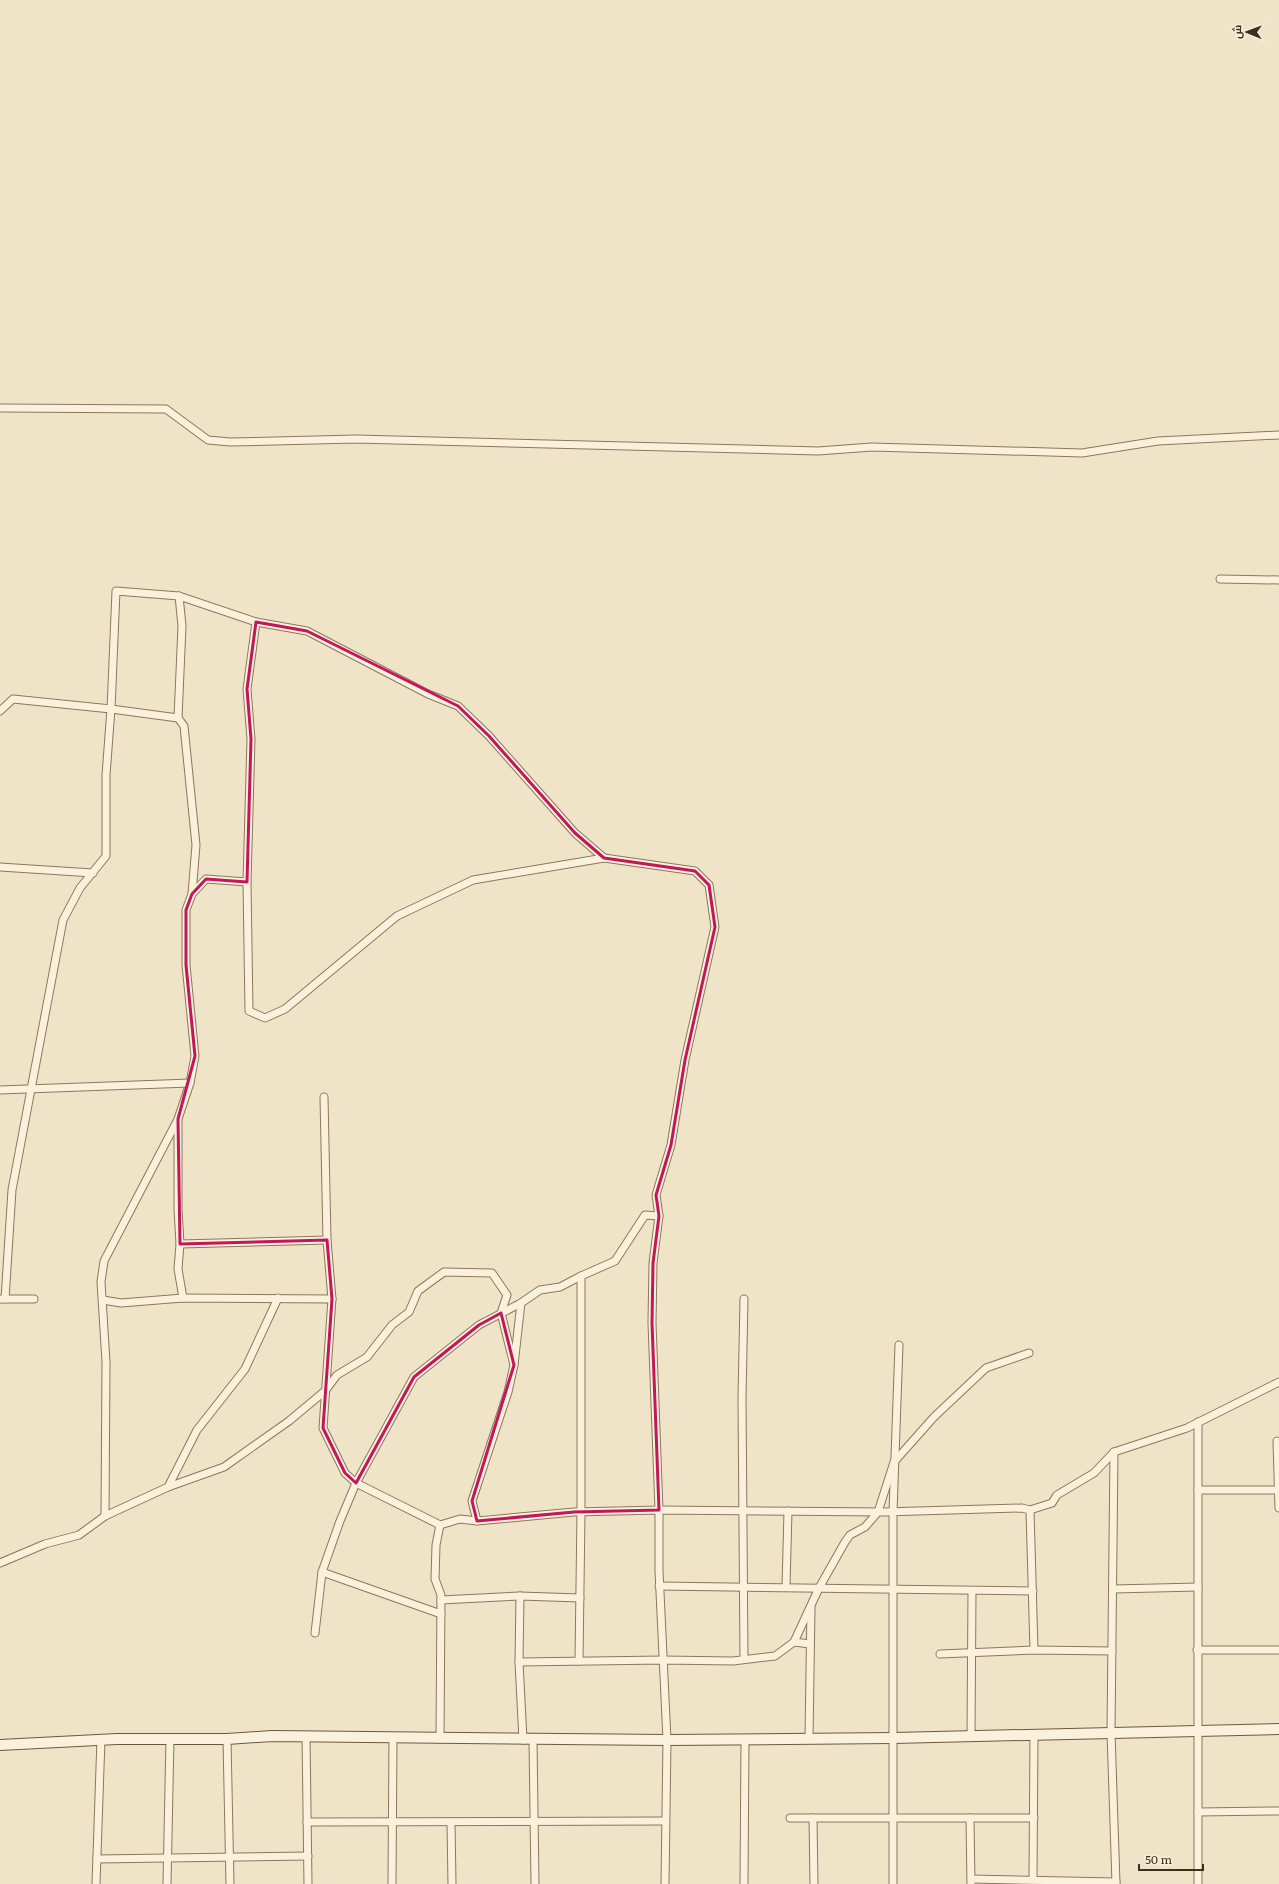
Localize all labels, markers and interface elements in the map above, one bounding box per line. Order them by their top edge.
north arrow [1227,12,1267,52]
text: ش [1228,25,1244,39]
scale bar [1139,1846,1203,1872]
text: 50 m [1145,1850,1172,1868]

